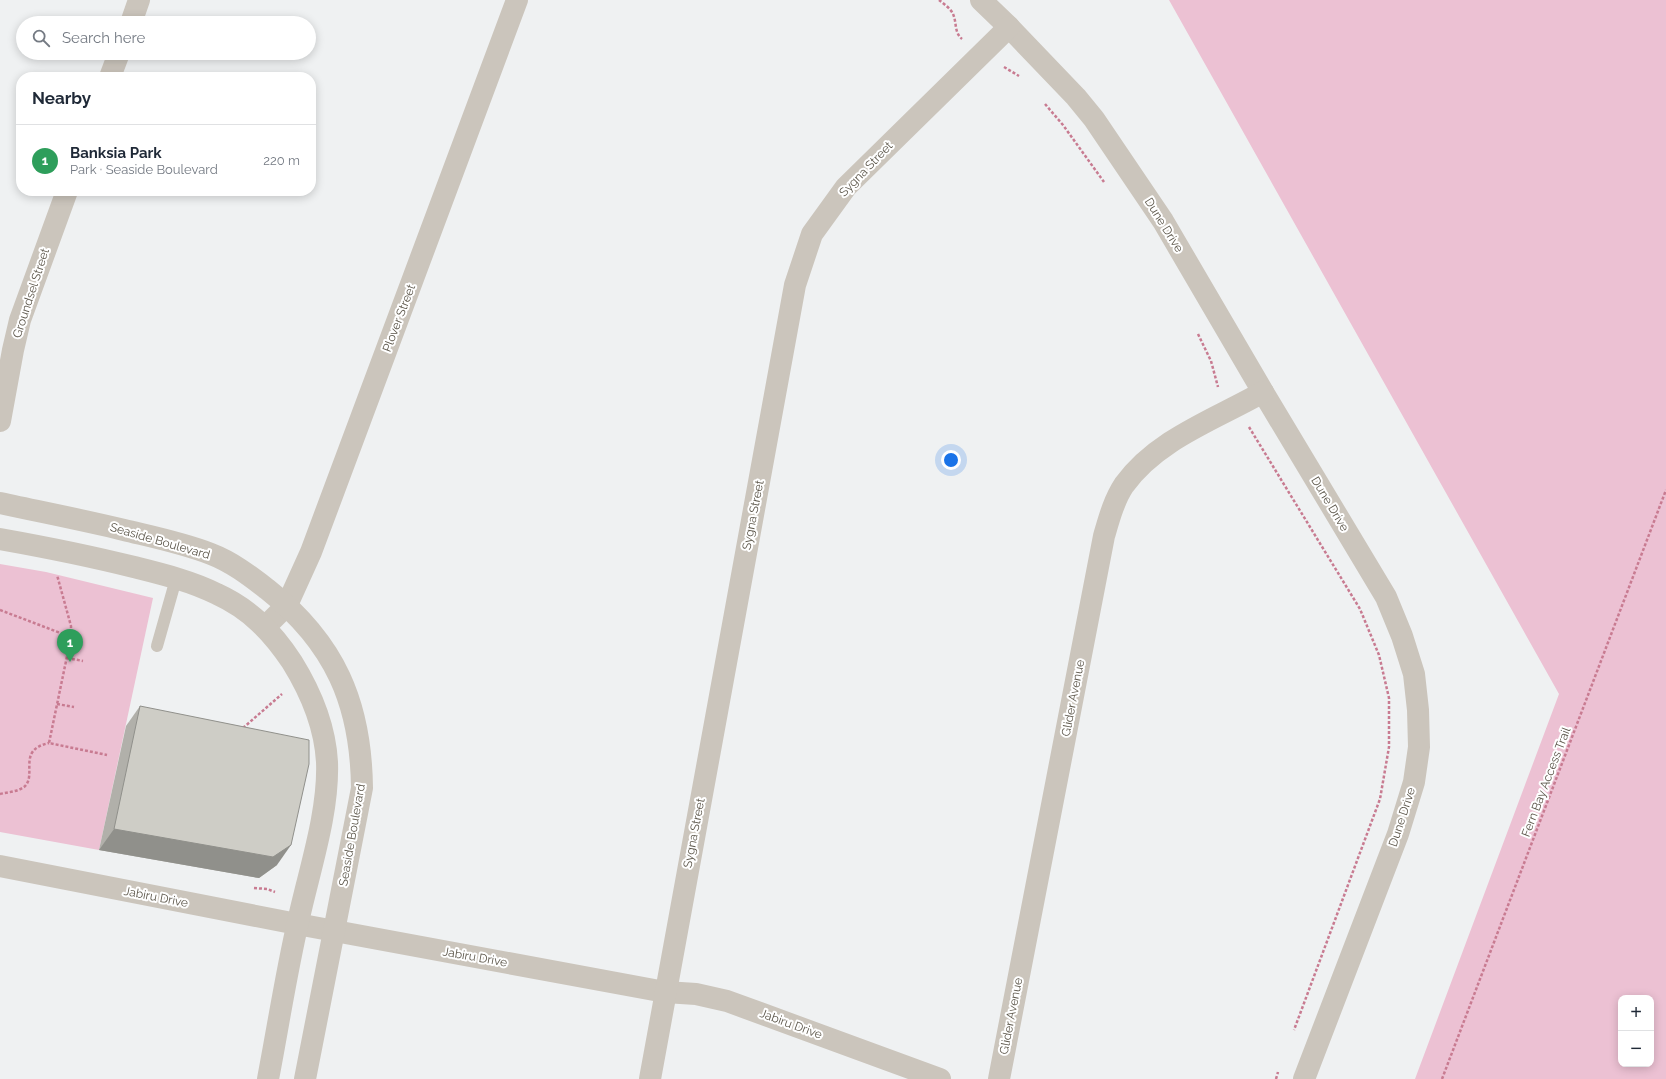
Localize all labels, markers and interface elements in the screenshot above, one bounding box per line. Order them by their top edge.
search box [16,16,316,60]
icon: search [30,27,52,49]
text: Search here [62,29,145,47]
text: Nearby [32,88,91,108]
street label: Sygna Street [836,139,896,199]
text: Banksia Park [70,144,162,162]
text: 1 [42,153,48,168]
text: 220 m [263,153,300,168]
text: Park · Seaside Boulevard [70,162,218,177]
street label: Dune Drive [1142,195,1186,255]
street label: Groundsel Street [10,246,52,340]
street label: Plover Street [380,282,418,354]
your location [941,450,961,470]
street label: Dune Drive [1308,474,1352,534]
street label: Sygna Street [739,479,767,551]
street label: Seaside Boulevard [108,520,212,562]
pin: 1 [57,629,83,662]
street label: Glider Avenue [1059,659,1087,737]
street label: Fern Bay Access Trail [1519,724,1574,839]
street label: Seaside Boulevard [336,783,368,887]
street label: Dune Drive [1386,786,1418,848]
street label: Sygna Street [680,797,708,869]
street label: Jabiru Drive [123,884,189,910]
street label: Jabiru Drive [442,944,508,970]
street label: Glider Avenue [997,977,1025,1055]
map controls [1618,995,1654,1067]
button: + [1618,995,1654,1031]
street label: Jabiru Drive [758,1006,824,1042]
button: − [1618,1031,1654,1067]

